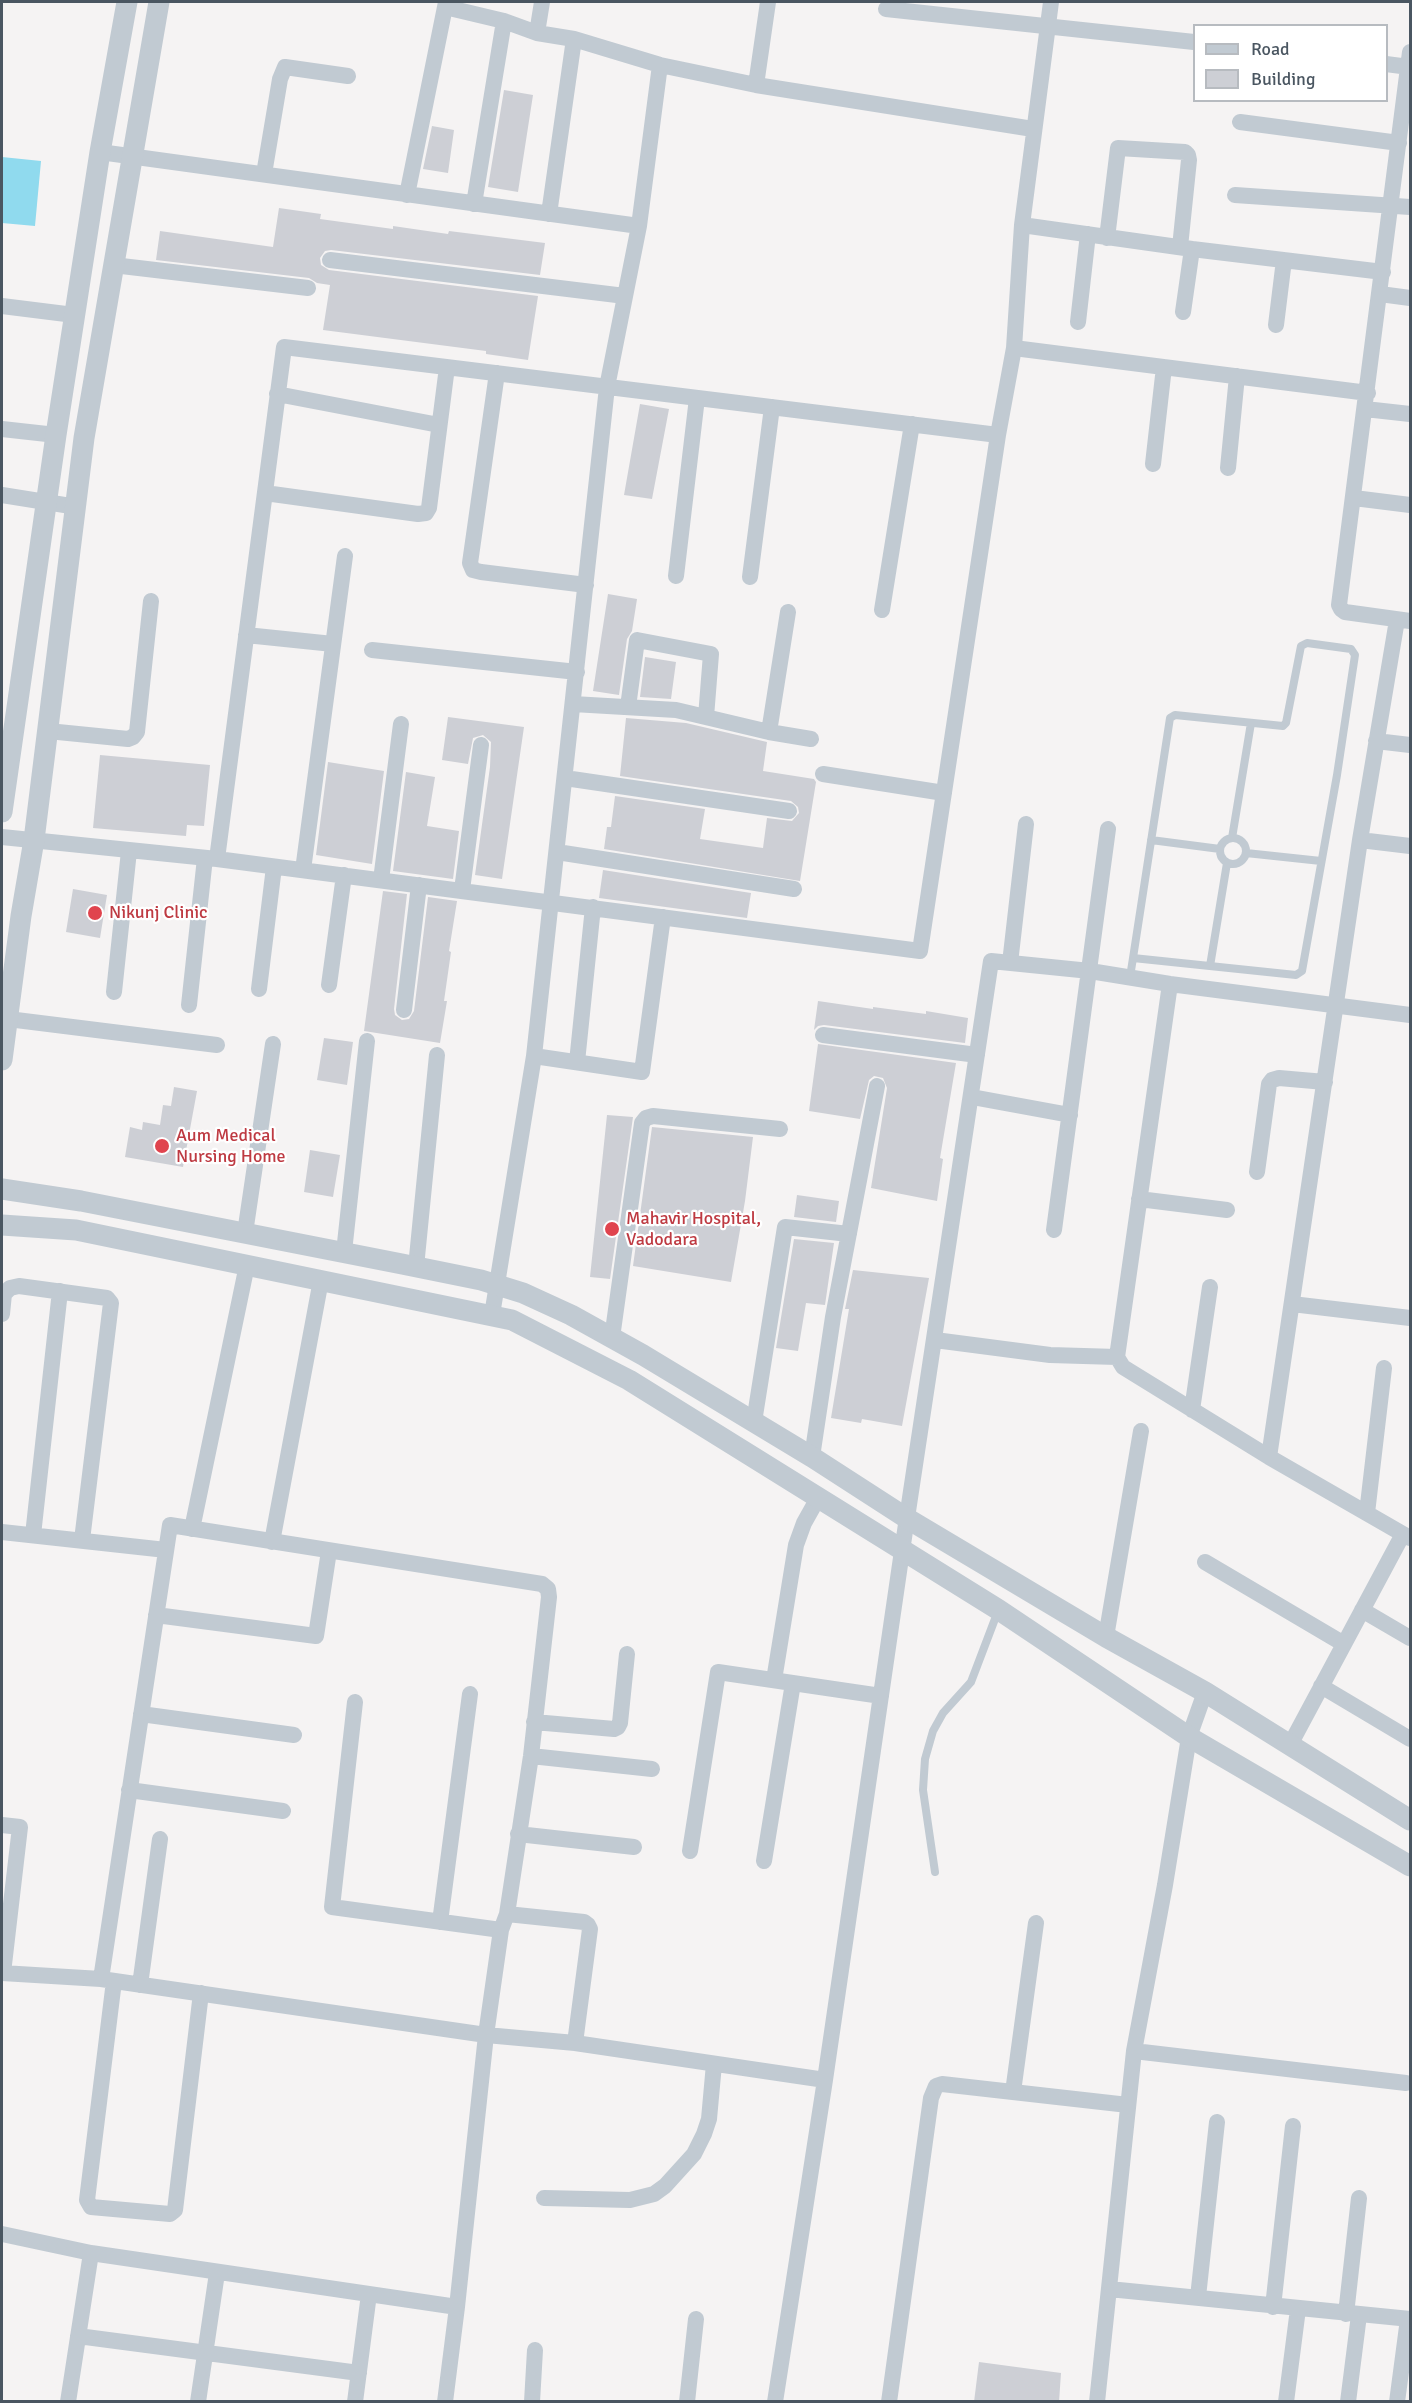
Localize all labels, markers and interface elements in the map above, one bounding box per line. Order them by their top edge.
legend [1193,24,1388,102]
text: Road [1251,38,1290,60]
text: Building [1251,68,1315,90]
place label: Nikunj Clinic [109,902,208,924]
marker: Nikunj Clinic [86,904,104,922]
place label: Aum Medical Nursing Home [176,1125,286,1168]
marker: Aum Medical Nursing Home [153,1137,171,1155]
place label: Mahavir Hospital, Vadodara [626,1208,761,1250]
marker: Mahavir Hospital, Vadodara [603,1220,621,1238]

